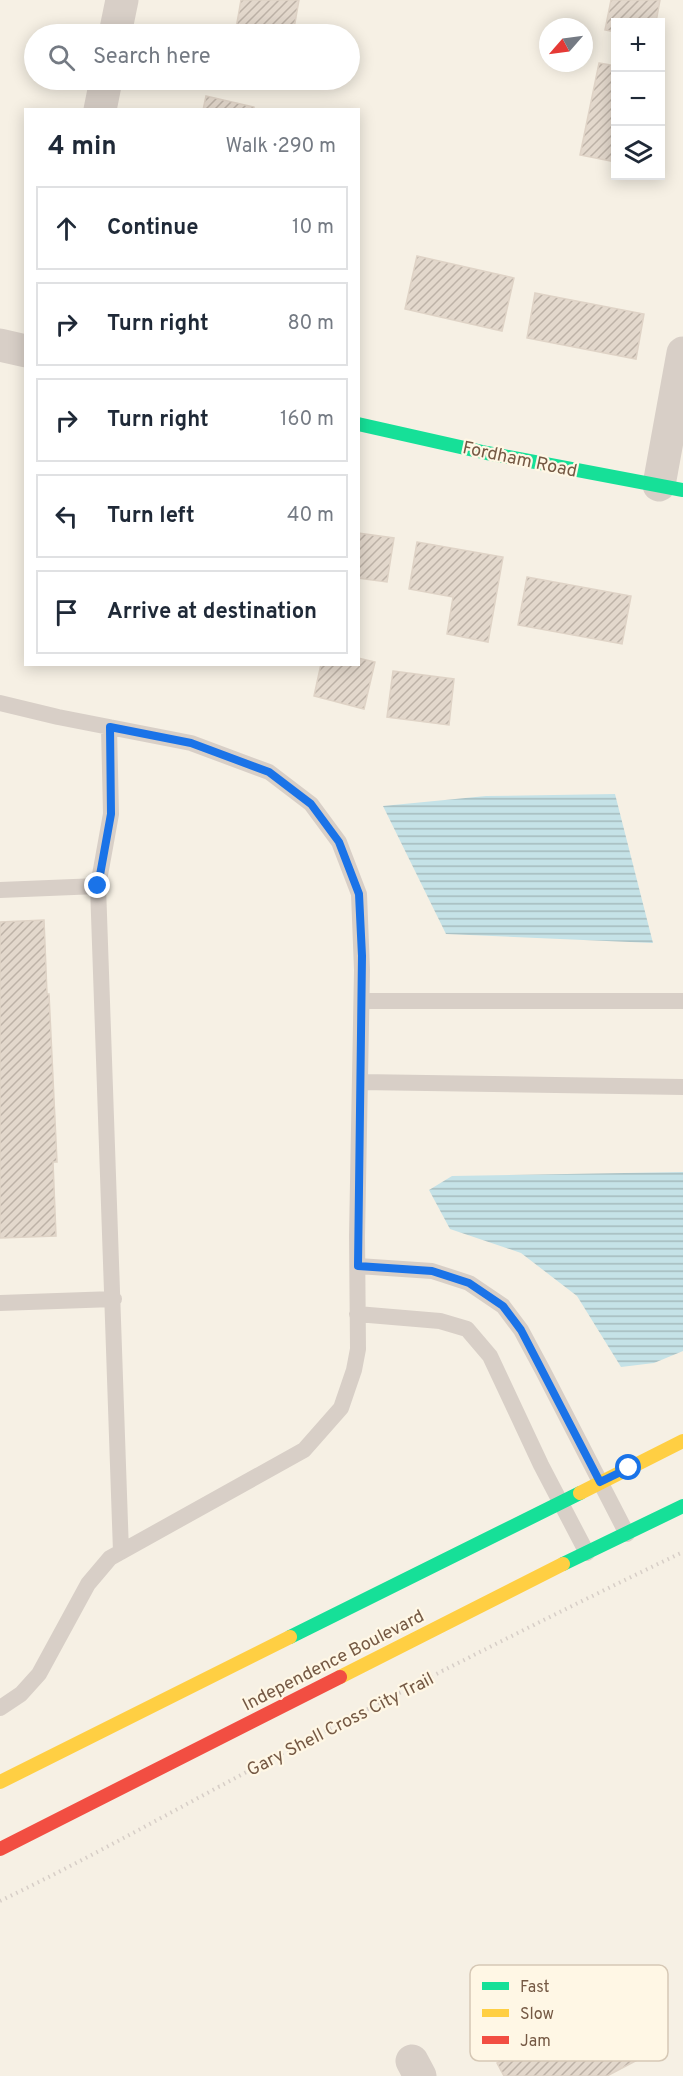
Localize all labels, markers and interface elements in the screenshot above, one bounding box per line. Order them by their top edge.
north arrow [539,18,593,72]
map controls [611,18,665,180]
button: + [611,18,665,72]
search box [24,24,360,90]
icon: search [45,41,78,74]
text: Search here [93,44,211,71]
button: − [611,72,665,126]
button: layers [611,126,665,180]
text: 4 min [48,131,117,164]
text: Walk · 290 m [225,134,336,160]
icon: ahead [50,212,83,245]
text: Continue [107,215,198,242]
text: 10 m [292,215,334,241]
icon: right [50,308,83,341]
text: Turn right [107,311,209,338]
text: 80 m [288,311,334,337]
icon: right [50,404,83,437]
text: Turn right [107,407,209,434]
text: 160 m [280,407,334,433]
street label: Fordham Road [460,437,579,484]
icon: left [50,500,83,533]
text: Turn left [107,503,195,530]
text: 40 m [287,503,334,529]
icon: arrive [50,596,83,629]
text: Arrive at destination [107,599,317,626]
route end [84,872,110,898]
route start [615,1454,641,1480]
street label: Independence Boulevard [239,1605,428,1717]
street label: Gary Shell Cross City Trail [243,1668,438,1783]
legend [470,1965,668,2061]
text: Fast [520,1978,550,1998]
text: Slow [520,2005,554,2025]
text: Jam [520,2032,551,2052]

